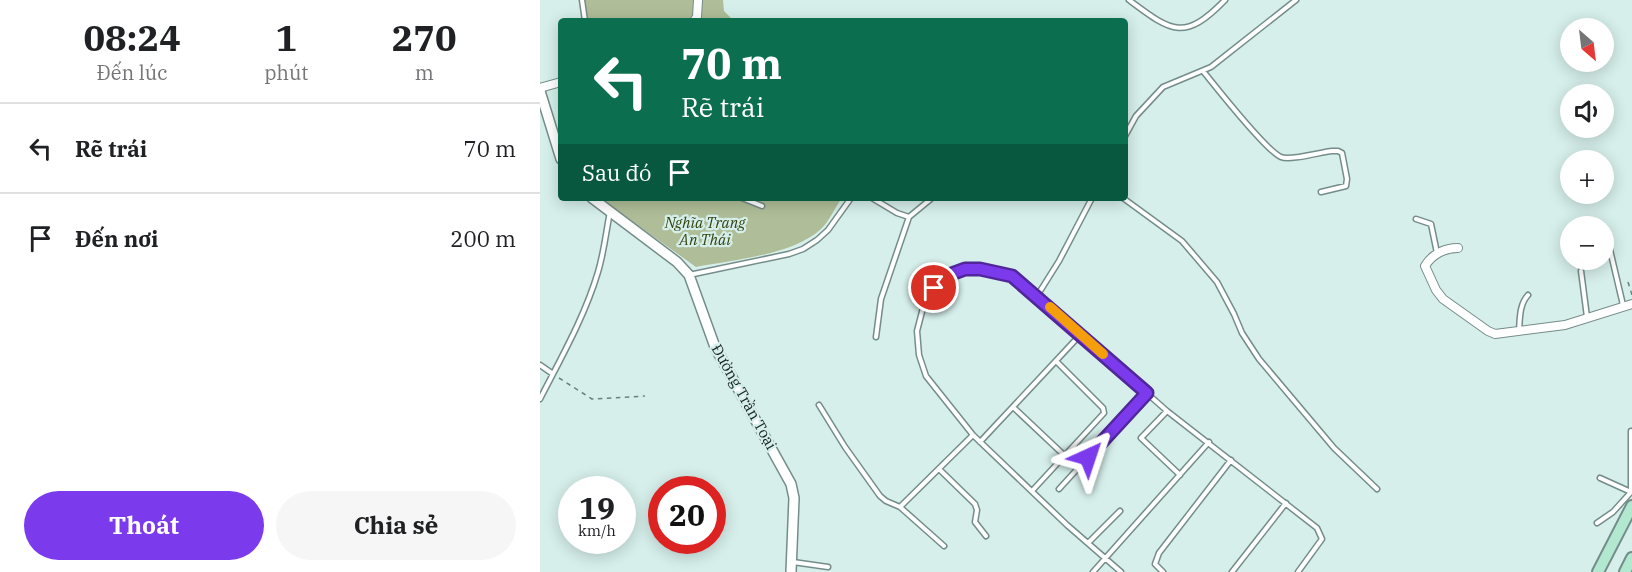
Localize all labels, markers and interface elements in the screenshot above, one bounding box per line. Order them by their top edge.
text: 08:24 [83,14,181,61]
text: 1 [275,14,297,61]
text: 270 [392,14,457,61]
north arrow [1560,18,1614,72]
map controls [1560,18,1614,270]
text: 70 m [681,36,782,91]
icon: left [582,42,660,120]
text: Đến lúc [97,59,168,86]
text: phút [264,59,308,86]
text: m [415,59,434,86]
button: sound [1560,84,1614,138]
text: Rẽ trái [681,89,764,124]
icon: left [24,132,57,165]
text: Rẽ trái [75,134,147,163]
text: 70 m [464,134,516,163]
button: + [1560,150,1614,204]
icon: arrive [663,156,696,189]
text: Sau đó [582,158,651,187]
park label: Nghĩa Trang An Thái [664,213,746,249]
button: − [1560,216,1614,270]
icon: arrive [24,222,57,255]
text: Đến nơi [75,224,158,253]
text: 200 m [450,224,516,253]
pin [908,262,959,313]
icon: arrive [917,271,950,304]
street label: Đường Trần Toại [708,341,781,453]
position arrow [1056,425,1120,489]
speed limit sign: 20 [648,476,726,554]
text: 19 [579,488,615,527]
button: Thoát [24,491,264,560]
button: Chia sẻ [276,491,516,560]
text: km/h [578,521,616,540]

